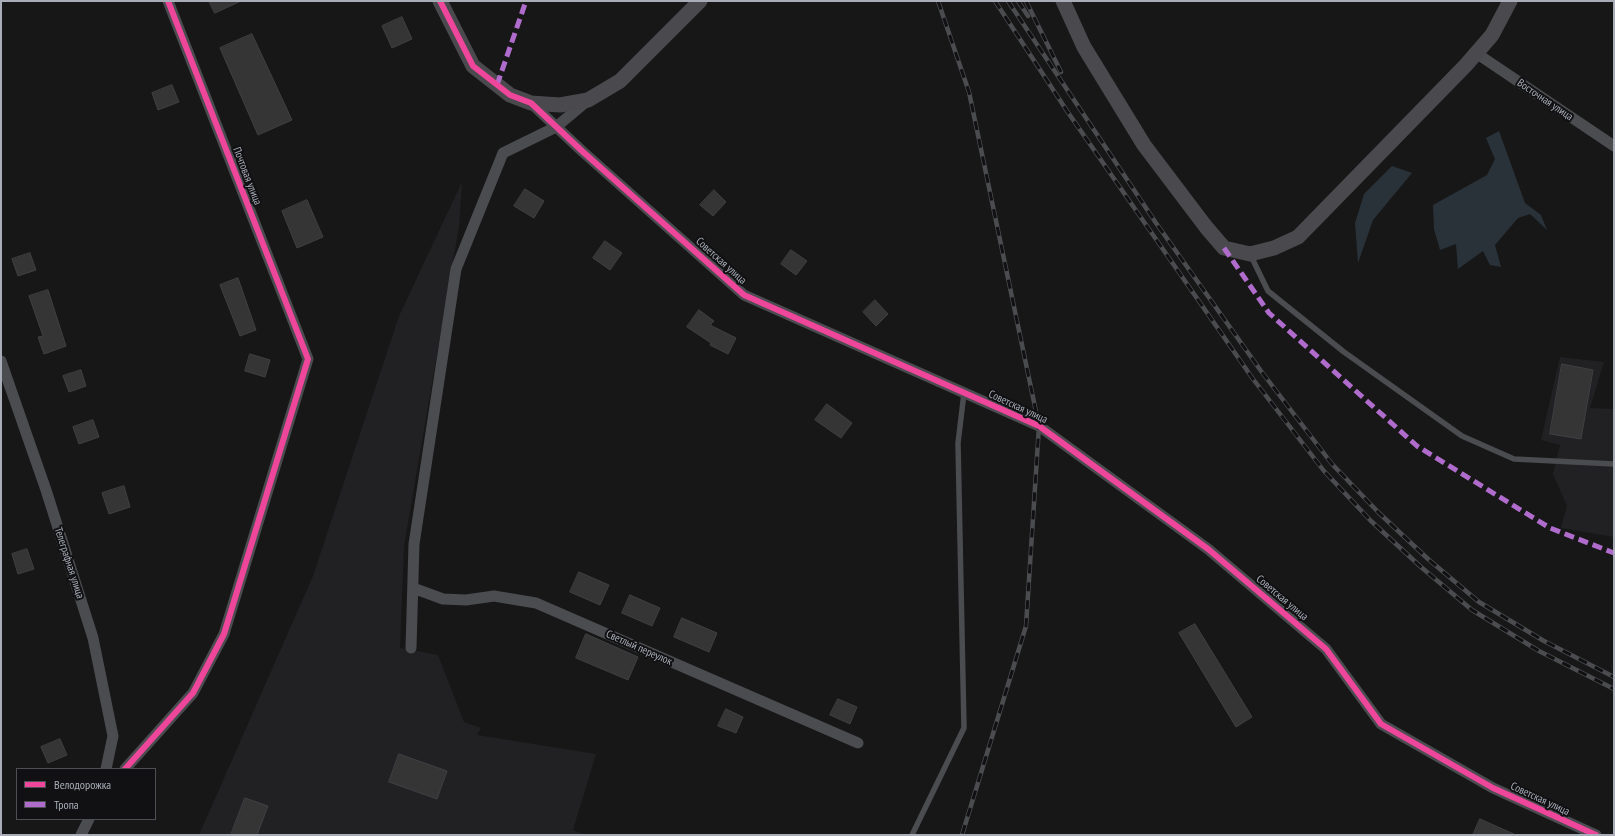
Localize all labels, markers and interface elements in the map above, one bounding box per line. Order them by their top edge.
street label: Восточная улица [1515,76,1575,124]
street label: Почтовая улица [230,145,264,207]
street label: Советская улица [693,235,749,287]
street label: Советская улица [986,388,1050,426]
street label: Телеграфная улица [51,526,87,600]
street label: Советская улица [1253,573,1311,623]
street label: Светлый переулок [604,628,674,668]
legend [16,768,156,820]
text: Велодорожка [54,777,111,792]
street label: Советская улица [1508,780,1572,818]
text: Тропа [54,797,79,812]

